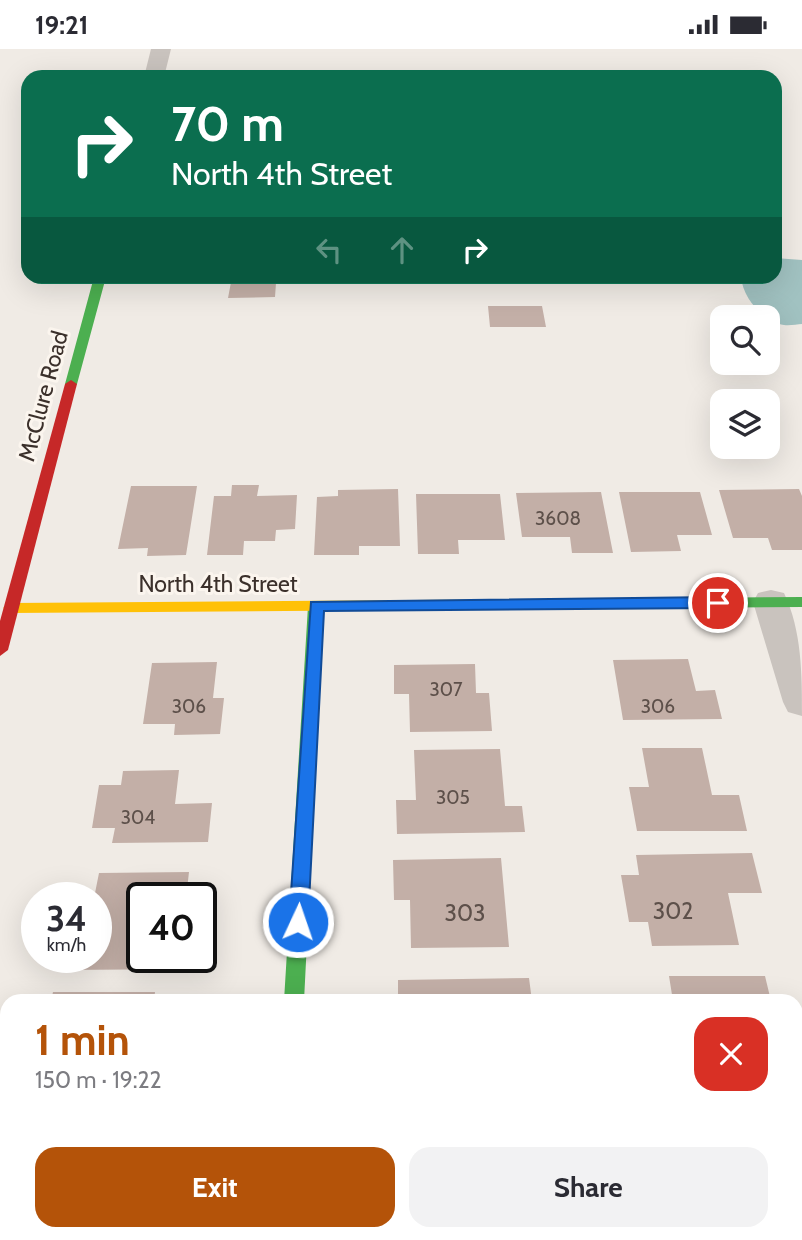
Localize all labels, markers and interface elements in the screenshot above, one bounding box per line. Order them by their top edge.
text: 19:21 [35,9,88,41]
text: 70 m [171,94,284,153]
icon: right [56,98,147,189]
text: North 4th Street [171,154,392,193]
icon: left [310,231,348,269]
icon: ahead [383,231,421,269]
icon: right [456,231,494,269]
map controls [710,305,780,459]
button: search [710,305,780,375]
street label: McClure Road [12,328,74,464]
button: layers [710,389,780,459]
house number: 3608 [535,507,581,530]
street label: North 4th Street [139,570,298,598]
pin [688,573,748,633]
icon: arrive [699,584,737,622]
house number: 307 [430,678,463,701]
house number: 306 [172,695,206,718]
house number: 306 [641,695,675,718]
house number: 305 [436,786,470,809]
house number: 304 [121,806,155,829]
speed limit sign: 40 [126,882,217,973]
position arrow [261,885,335,959]
text: 34 [46,897,87,940]
house number: 302 [653,897,693,925]
house number: 303 [445,899,485,927]
text: km/h [47,934,86,956]
text: 1 min [35,1014,130,1066]
button: close [694,1017,768,1091]
text: 150 m · 19:22 [35,1066,162,1094]
button: Exit [35,1147,395,1227]
button: Share [409,1147,768,1227]

